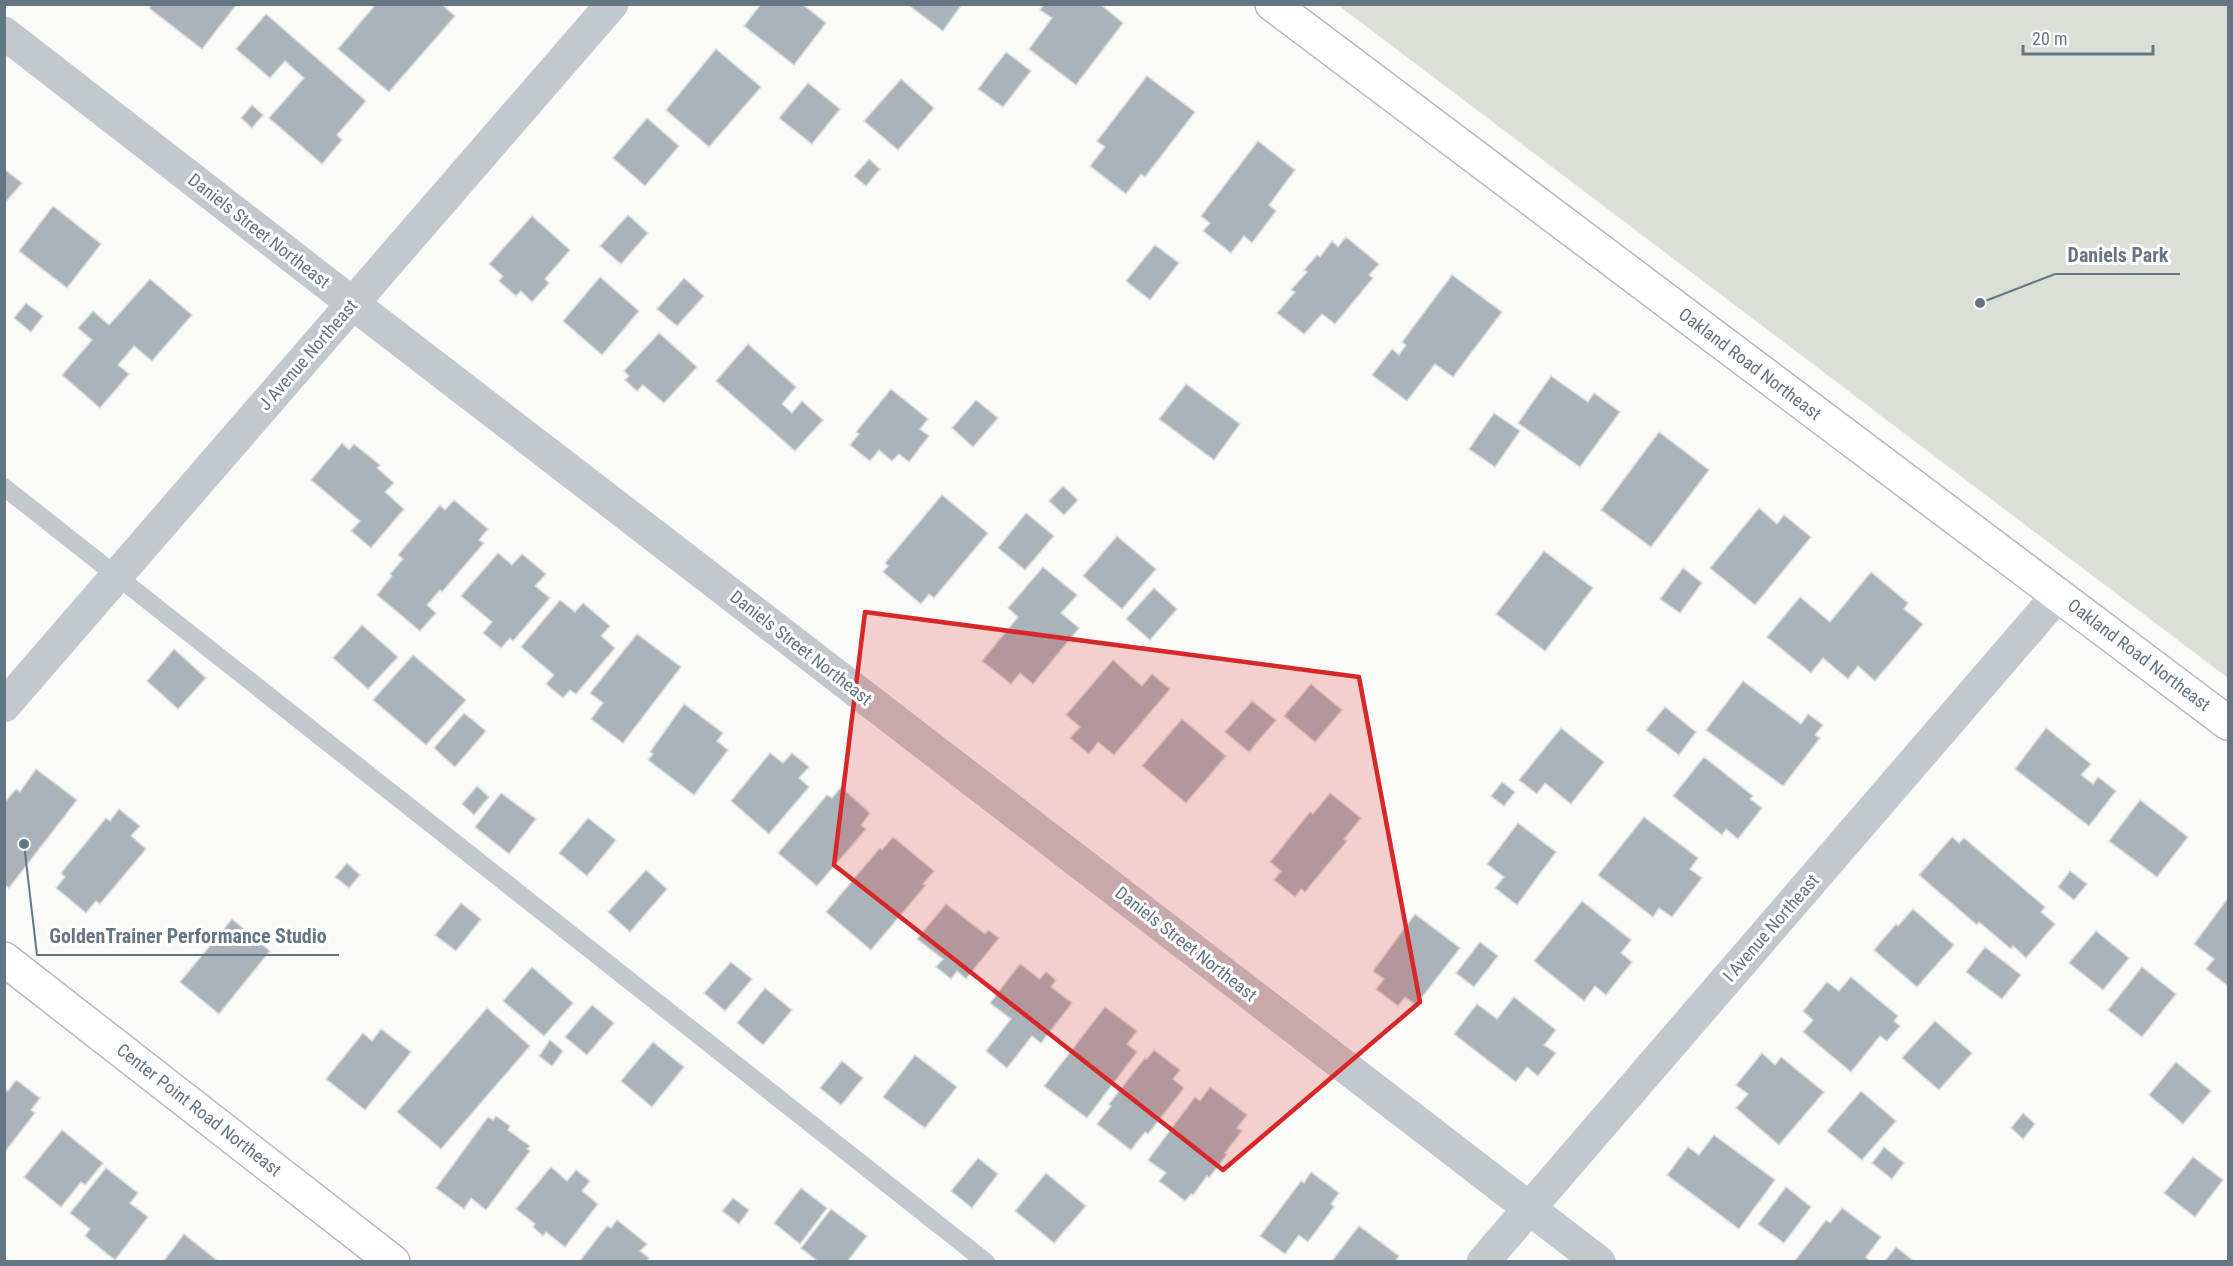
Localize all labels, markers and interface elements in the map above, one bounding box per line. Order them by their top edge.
scale bar [2023,18,2154,56]
text: 20 m [2032,28,2067,49]
street label: Daniels Street Northeast [184,169,334,292]
callout: Daniels Park [2055,236,2180,274]
text: Daniels Park [2068,243,2169,267]
street label: J Avenue Northeast [254,295,361,414]
street label: Oakland Road Northeast [1675,303,1826,424]
street label: Daniels Street Northeast [726,586,876,709]
street label: Oakland Road Northeast [2064,594,2215,715]
street label: I Avenue Northeast [1718,870,1823,986]
street label: Daniels Street Northeast [1111,882,1261,1005]
callout: GoldenTrainer Performance Studio [37,917,339,955]
text: GoldenTrainer Performance Studio [49,924,327,948]
street label: Center Point Road Northeast [113,1039,286,1180]

